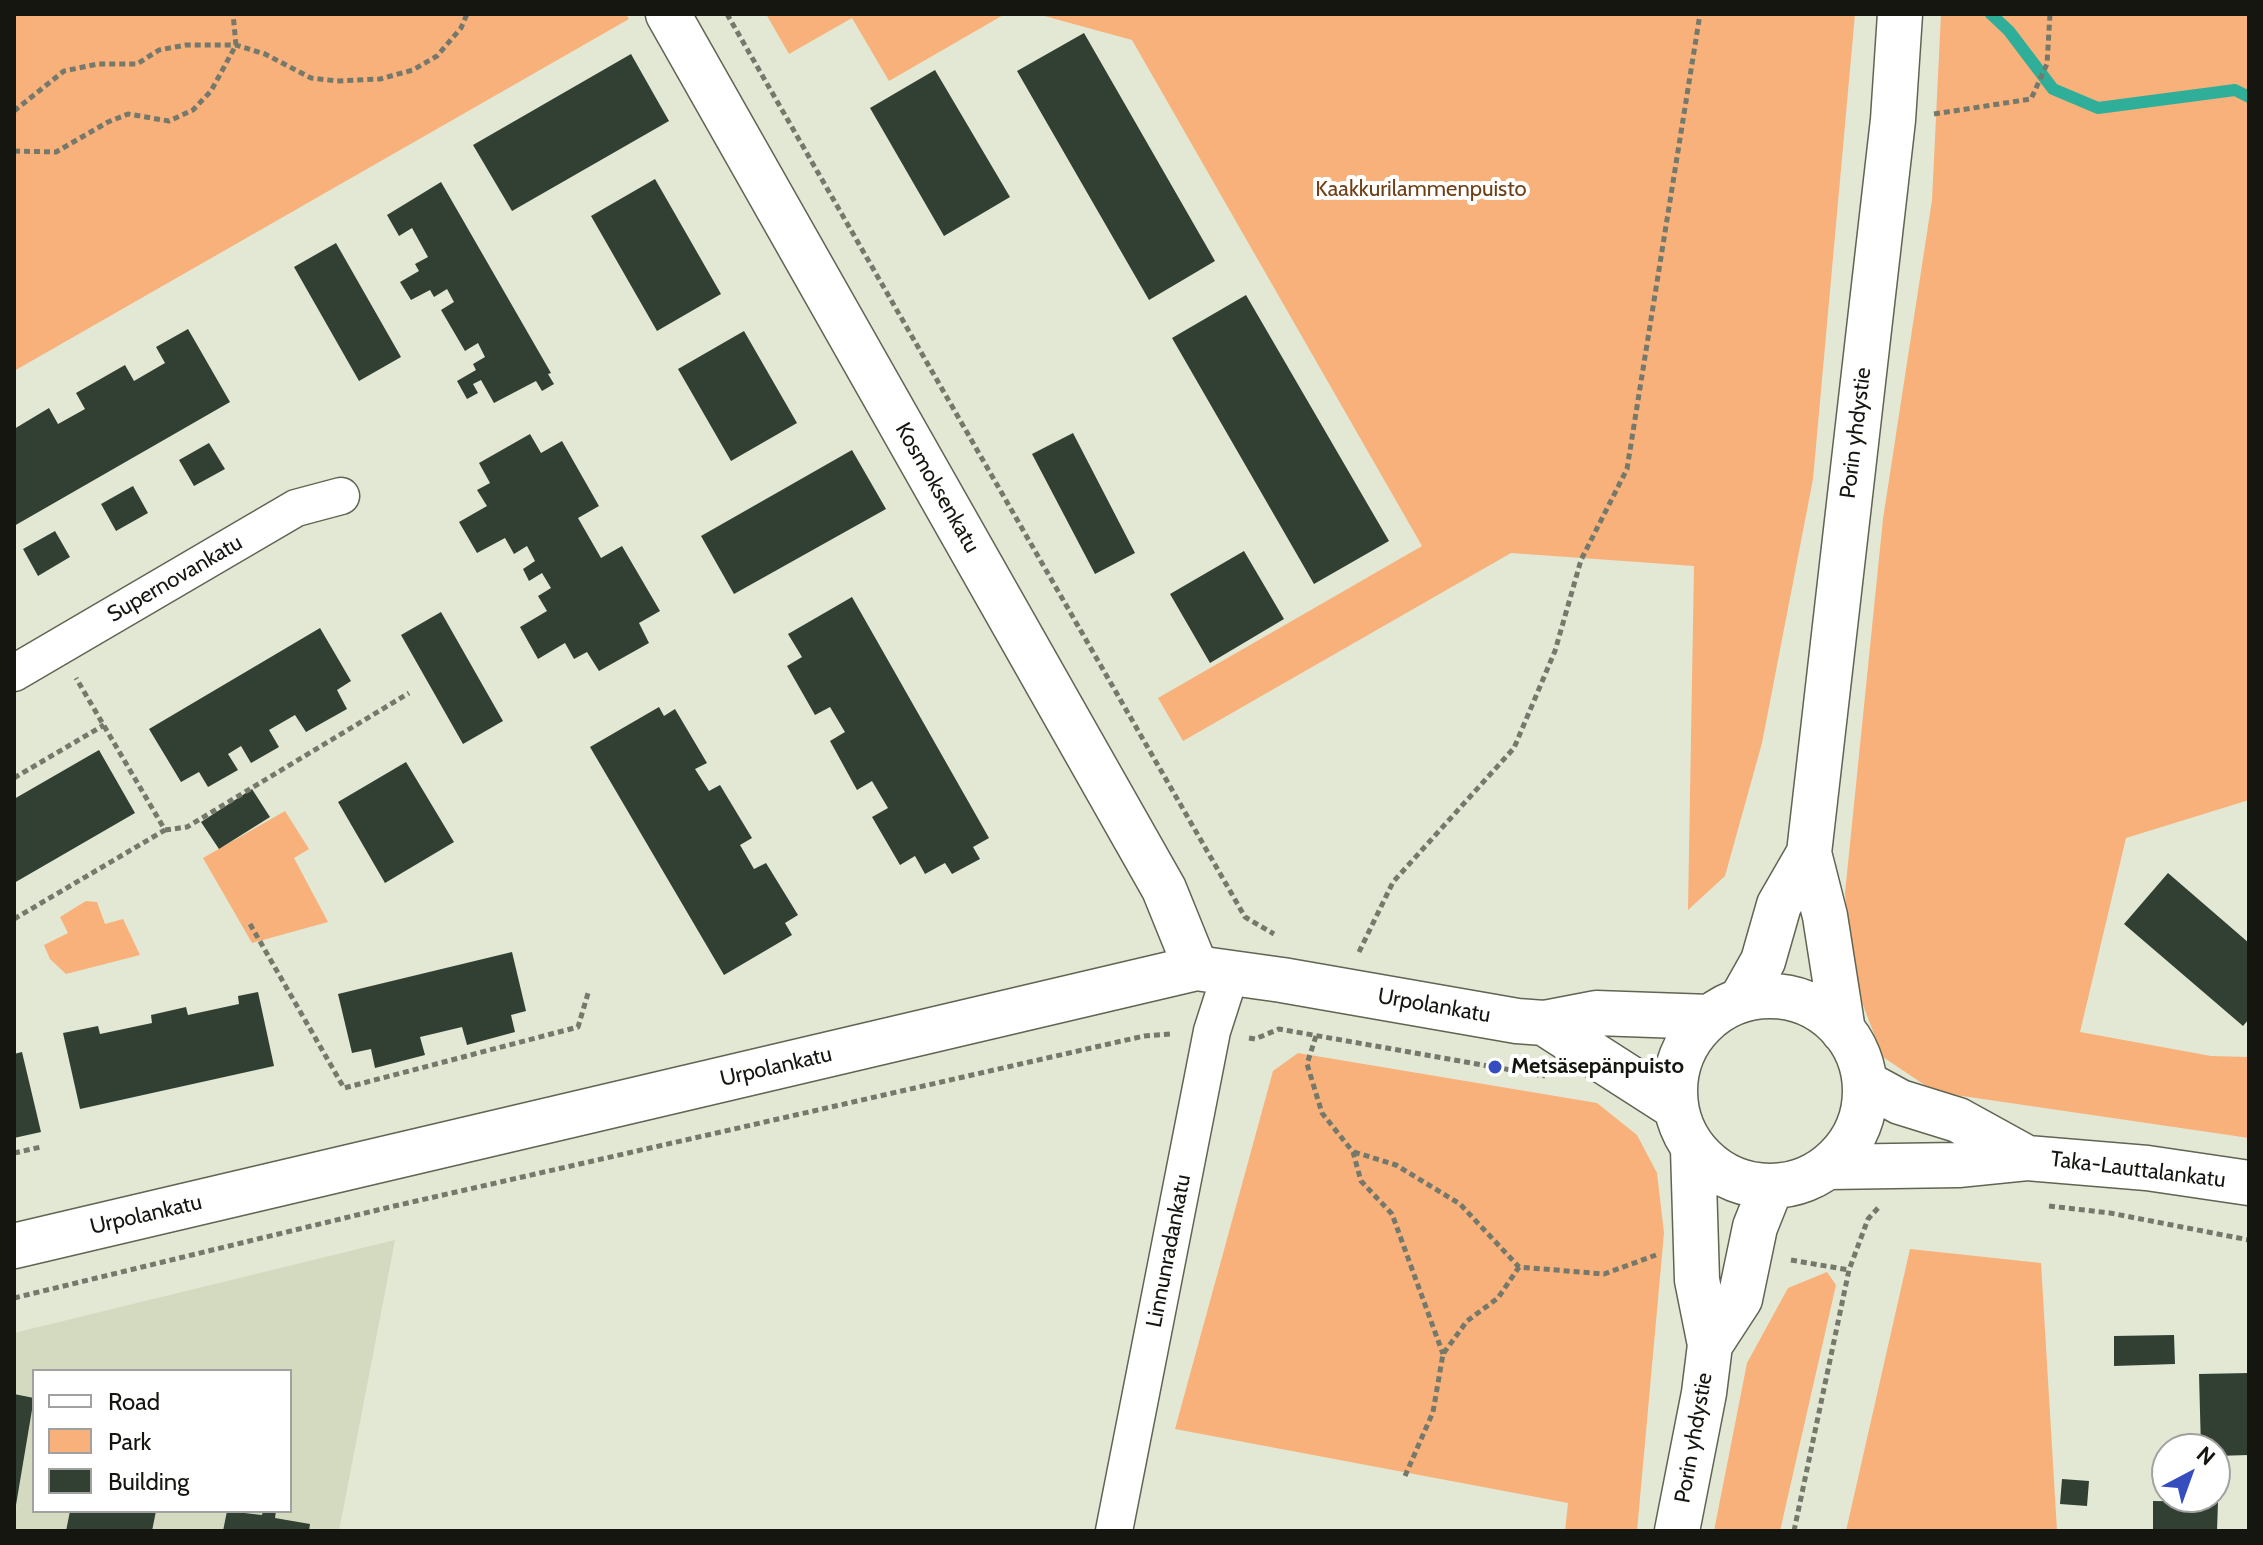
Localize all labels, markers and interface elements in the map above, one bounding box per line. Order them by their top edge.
park label: Kaakkurilammenpuisto [1315,177,1527,203]
street label: Porin yhdystie [1835,366,1877,500]
street label: Kosmoksenkatu [889,418,985,558]
street label: Supernovankatu [103,530,247,628]
street label: Urpolankatu [1376,983,1492,1029]
street label: Urpolankatu [718,1041,834,1093]
place label: Metsäsepänpuisto [1511,1054,1684,1080]
marker: Metsäsepänpuisto [1486,1058,1504,1076]
street label: Taka-Lauttalankatu [2049,1146,2227,1194]
street label: Linnunradankatu [1141,1172,1197,1330]
street label: Urpolankatu [88,1189,204,1241]
legend [32,1369,292,1513]
street label: Porin yhdystie [1670,1371,1718,1505]
text: Road [108,1387,160,1416]
text: Park [108,1427,151,1456]
north arrow [2151,1433,2231,1513]
text: N [2191,1441,2220,1471]
text: Building [108,1467,189,1496]

